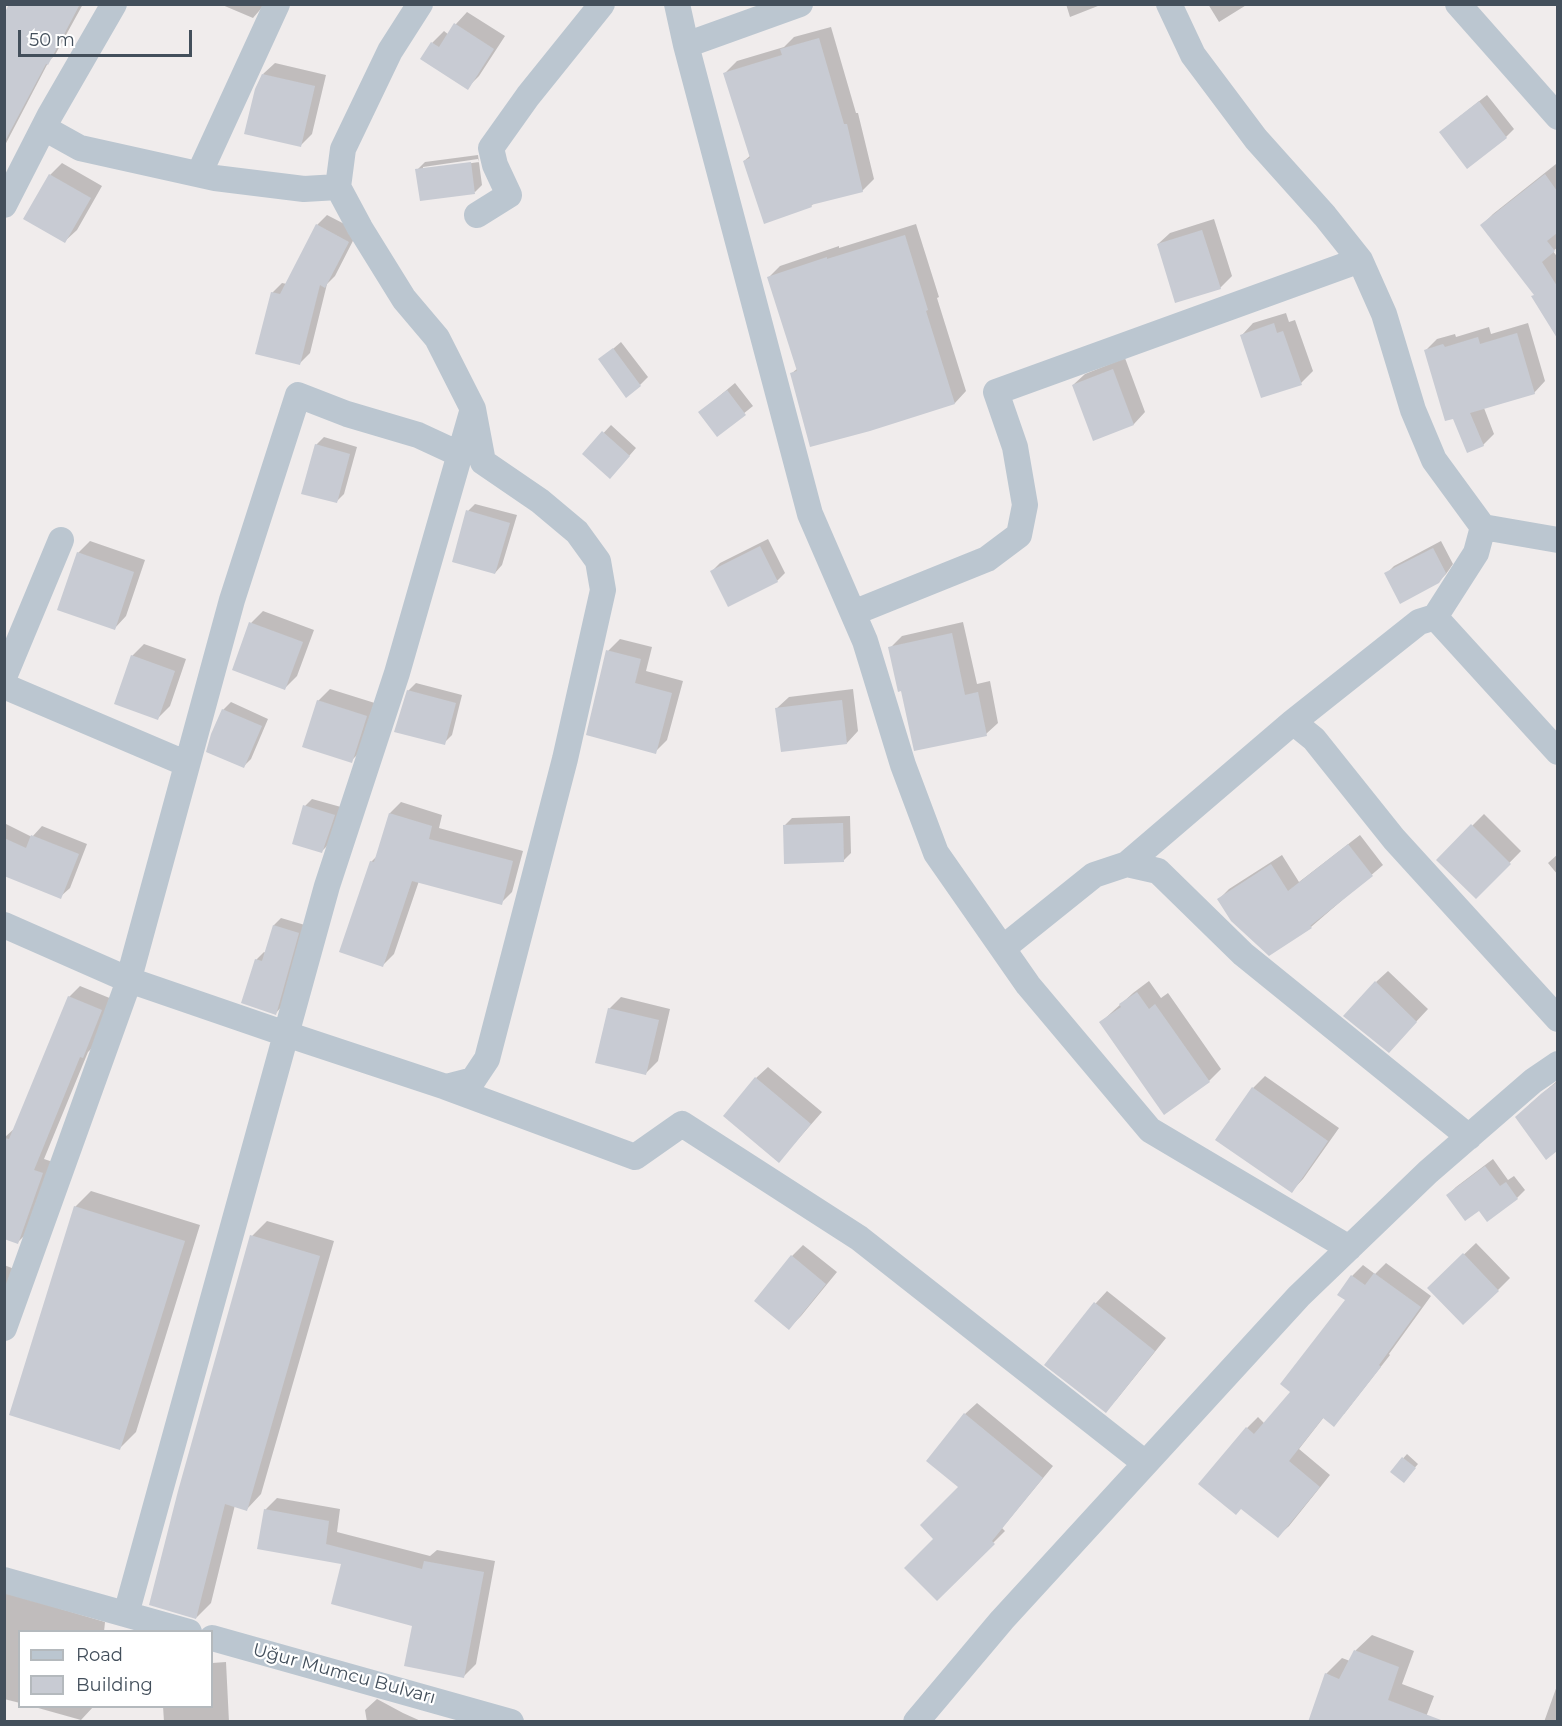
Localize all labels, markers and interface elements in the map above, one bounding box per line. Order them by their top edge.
scale bar [21,18,195,56]
text: 50 m [29,29,75,51]
legend [18,1630,213,1708]
street label: Uğur Mumcu Bulvarı [250,1639,438,1709]
text: Road [76,1644,123,1666]
text: Building [76,1674,153,1696]

